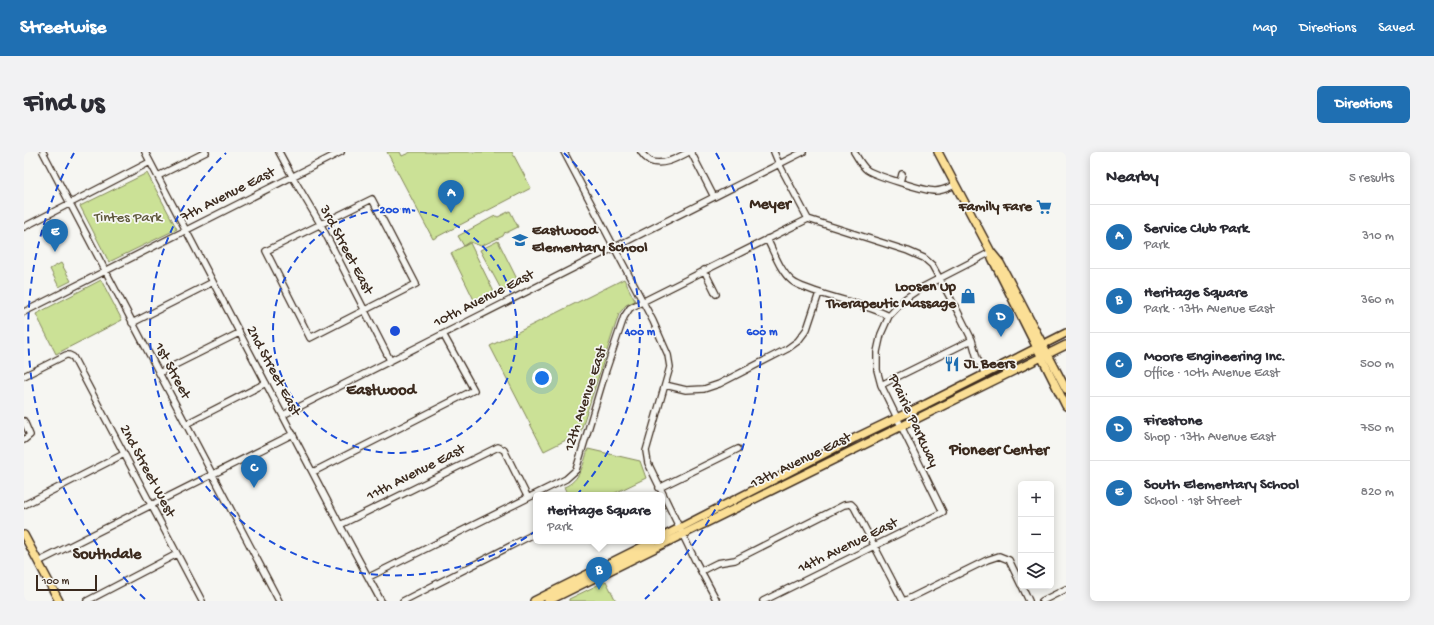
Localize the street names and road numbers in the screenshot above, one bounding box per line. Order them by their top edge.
street label: 7th Avenue East [177,163,280,227]
street label: 3rd Street East [315,201,378,299]
street label: 10th Avenue East [430,265,539,333]
street label: 2nd Street East [242,323,305,421]
street label: 1st Street [149,339,195,404]
street label: 12th Avenue East [560,343,612,455]
street label: Prairie Parkway [883,371,943,471]
street label: 2nd Street West [115,422,180,522]
street label: 13th Avenue East [747,428,856,494]
street label: 11th Avenue East [363,440,470,506]
street label: 14th Avenue East [794,513,903,578]

